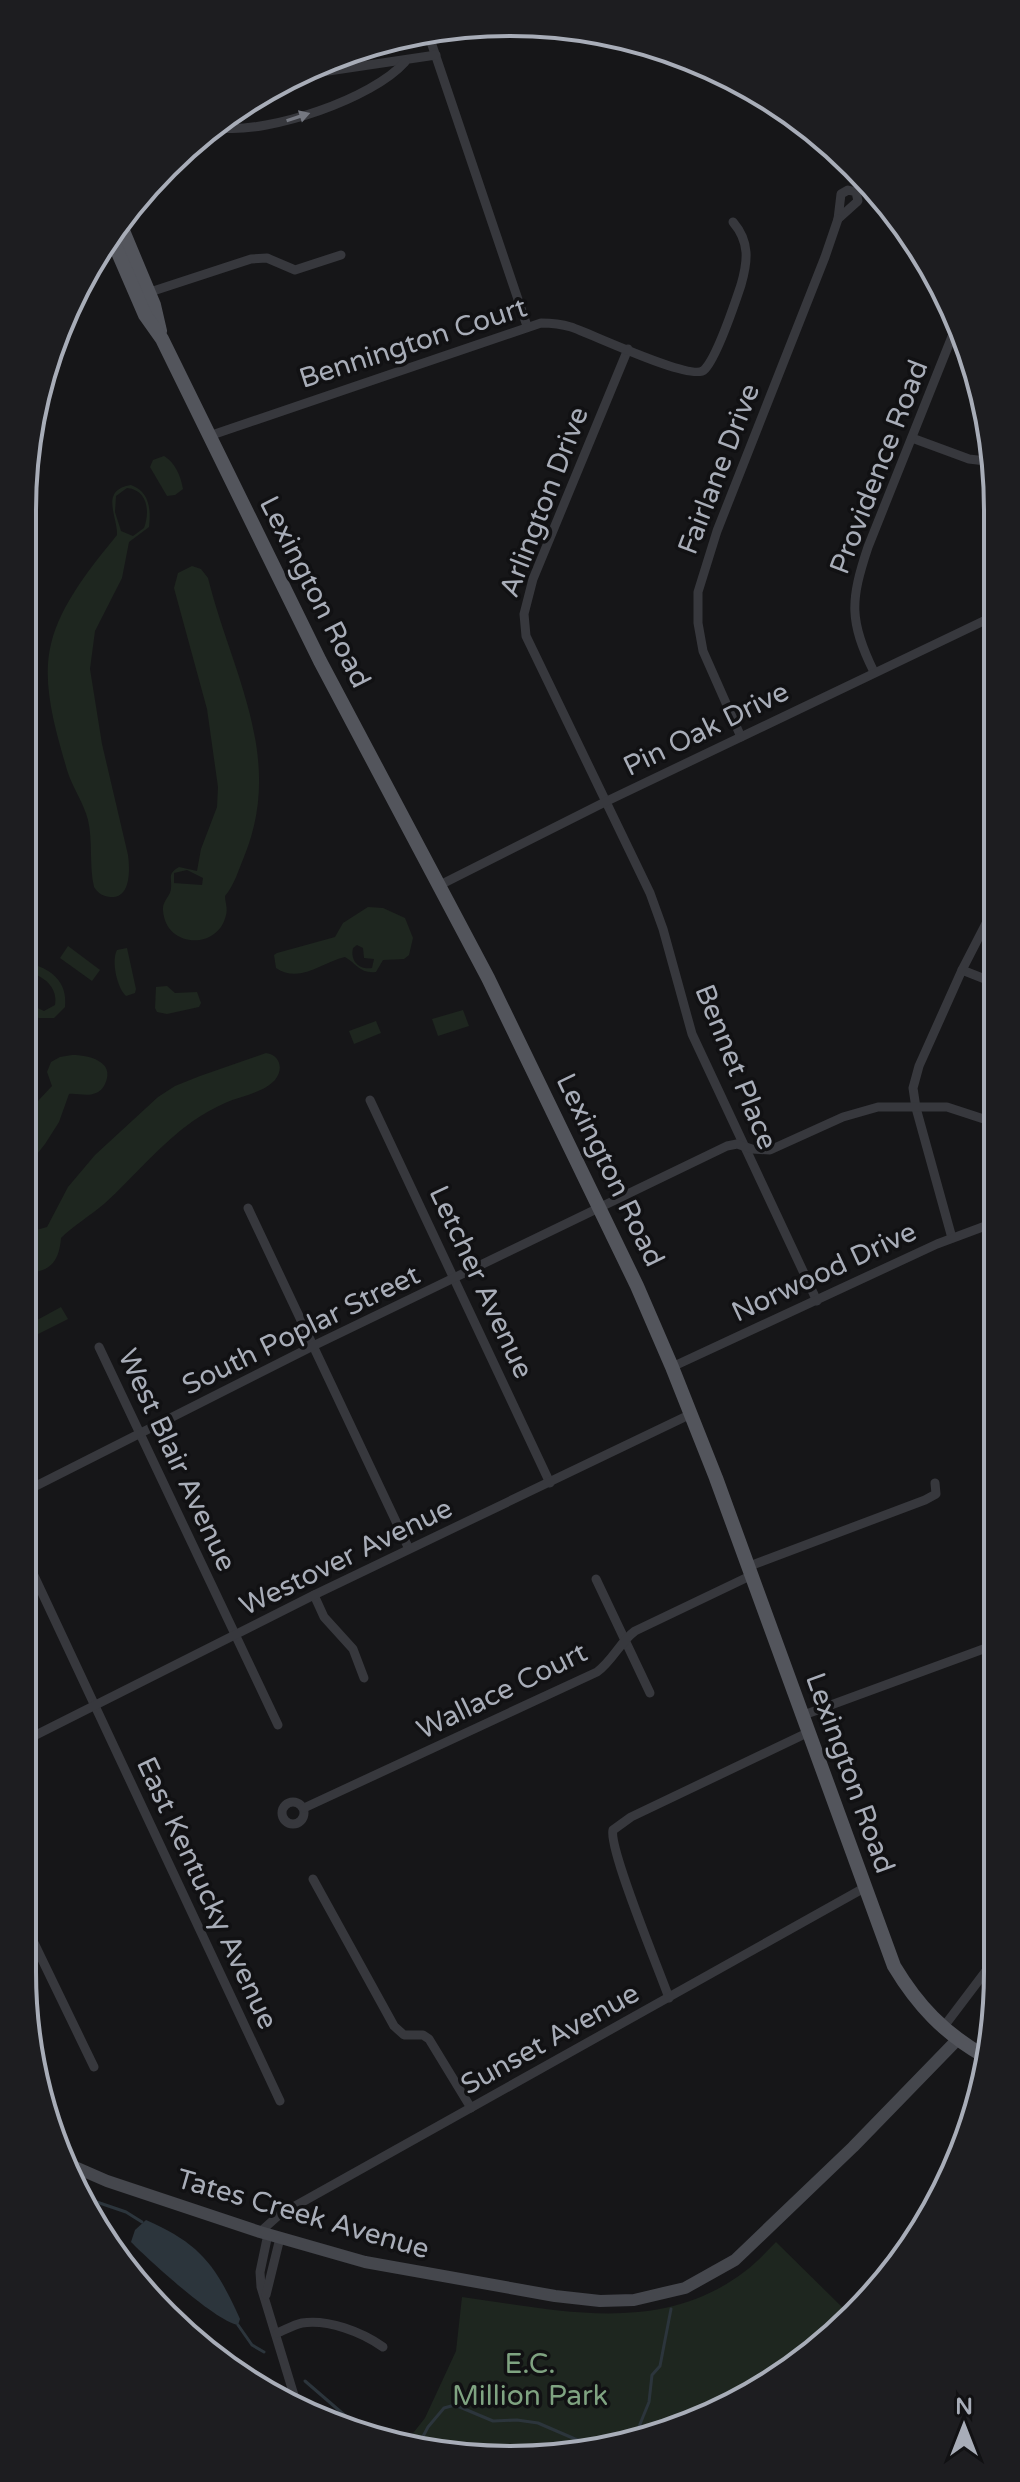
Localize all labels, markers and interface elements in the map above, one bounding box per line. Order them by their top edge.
one-way arrow [287,110,311,123]
street label: Bennington Court [295,290,531,396]
street label: Providence Road [823,355,935,579]
street label: Fairlane Drive [671,379,767,559]
street label: Arlington Drive [492,402,596,602]
street label: Lexington Road [252,490,378,694]
street label: Pin Oak Drive [618,674,794,784]
street label: Bennet Place [687,979,785,1155]
street label: Lexington Road [548,1068,672,1272]
street label: Letcher Avenue [422,1180,540,1384]
street label: Norwood Drive [726,1214,922,1330]
street label: South Poplar Street [177,1258,426,1402]
street label: West Blair Avenue [111,1343,243,1577]
street label: Westover Avenue [234,1491,458,1623]
street label: Wallace Court [411,1635,593,1747]
street label: Lexington Road [798,1668,902,1878]
street label: East Kentucky Avenue [129,1751,285,2035]
street label: Sunset Avenue [455,1976,645,2102]
street label: Tates Creek Avenue [173,2162,433,2266]
park label: E.C. Million Park [452,2347,608,2413]
north arrow [924,2386,1004,2466]
text: N [955,2394,973,2420]

